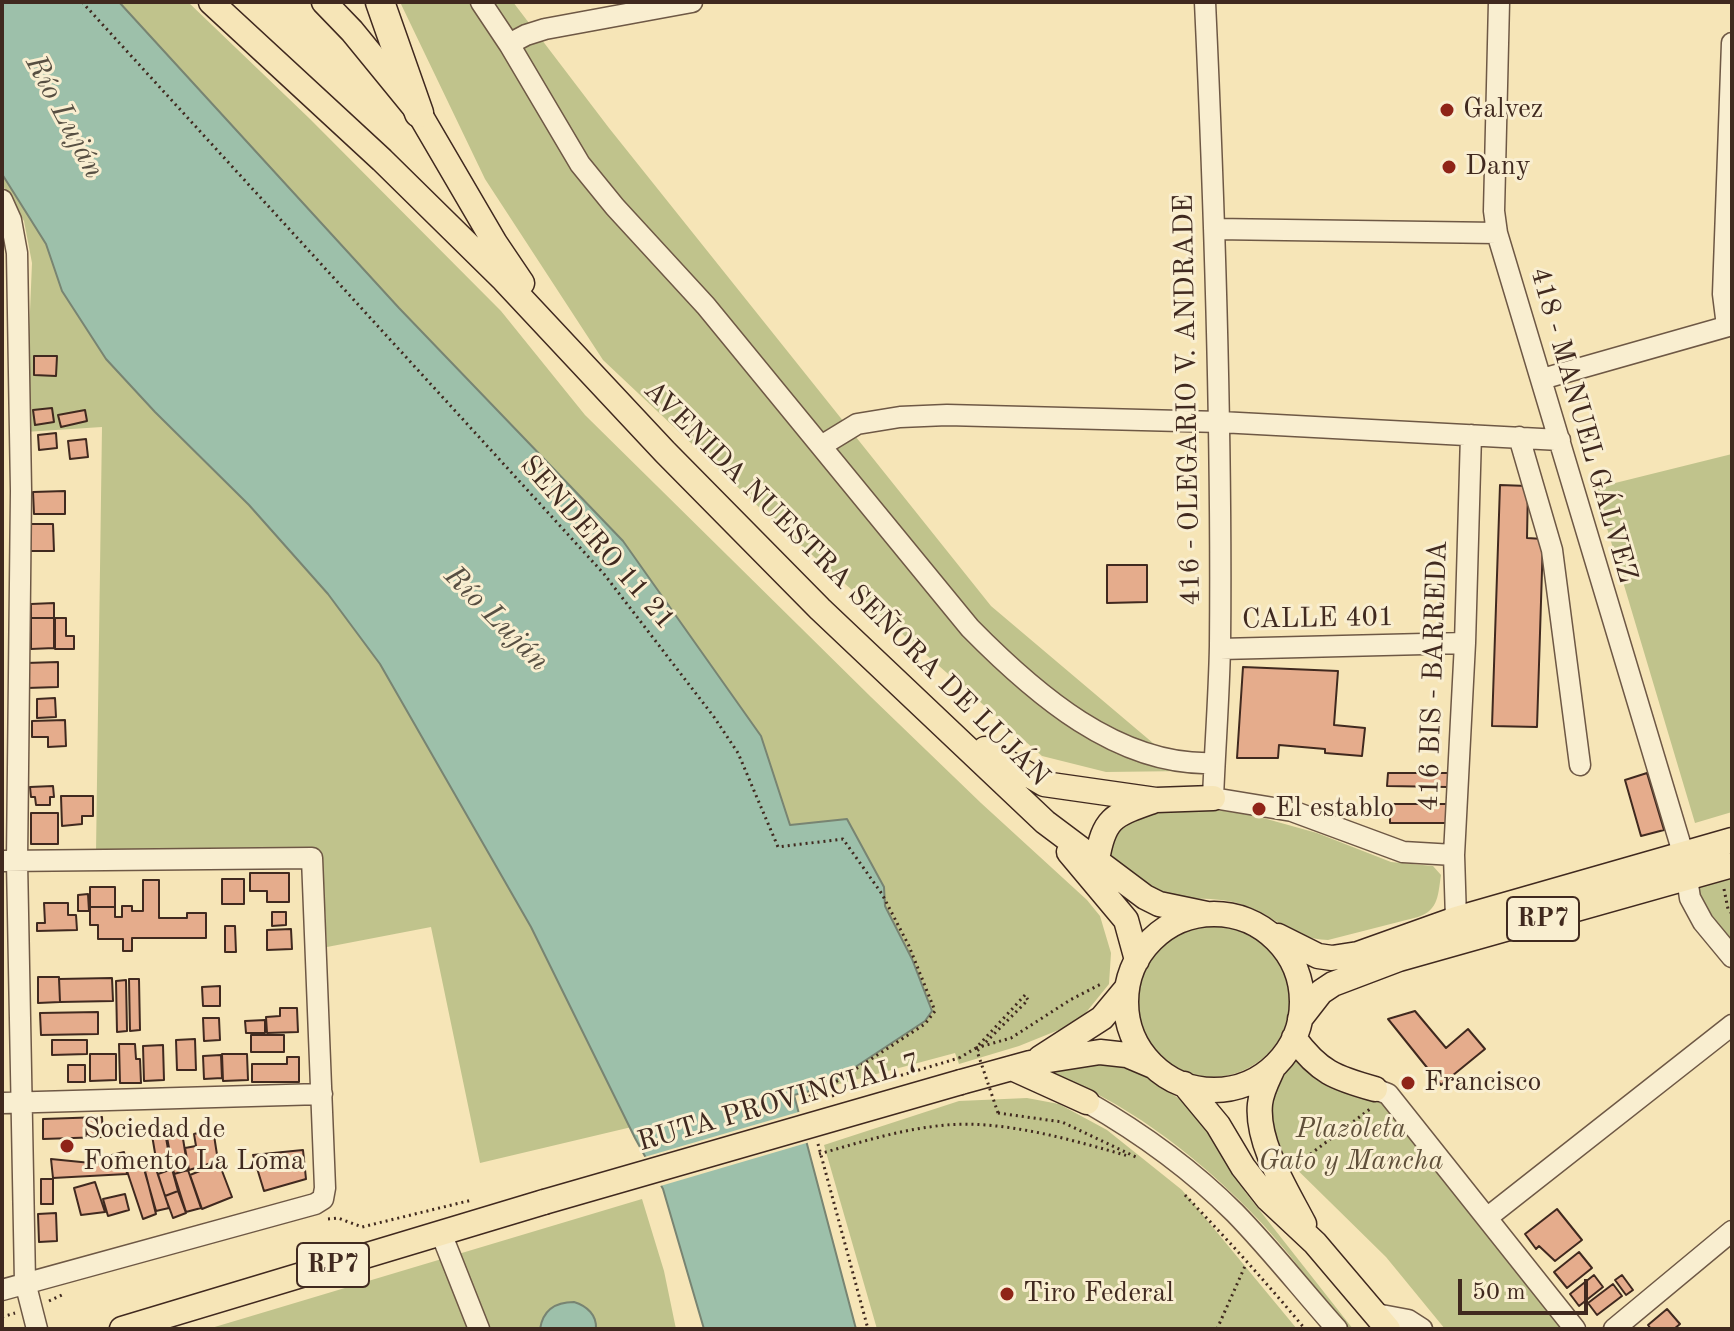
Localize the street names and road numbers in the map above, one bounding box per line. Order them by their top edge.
street label: 416 - OLEGARIO V. ANDRADE [1168,194,1208,606]
street label: 418 - MANUEL GÁLVEZ [1522,264,1644,586]
street label: AVENIDA NUESTRA SEÑORA DE LUJÁN [636,374,1056,794]
street label: SENDERO 11 21 [512,449,682,637]
street label: 416 BIS - BARREDA [1412,540,1456,812]
street label: CALLE 401 [1242,601,1394,637]
road number: RP7 [1507,897,1579,941]
street label: RUTA PROVINCIAL 7 [634,1047,924,1159]
road number: RP7 [297,1243,369,1287]

